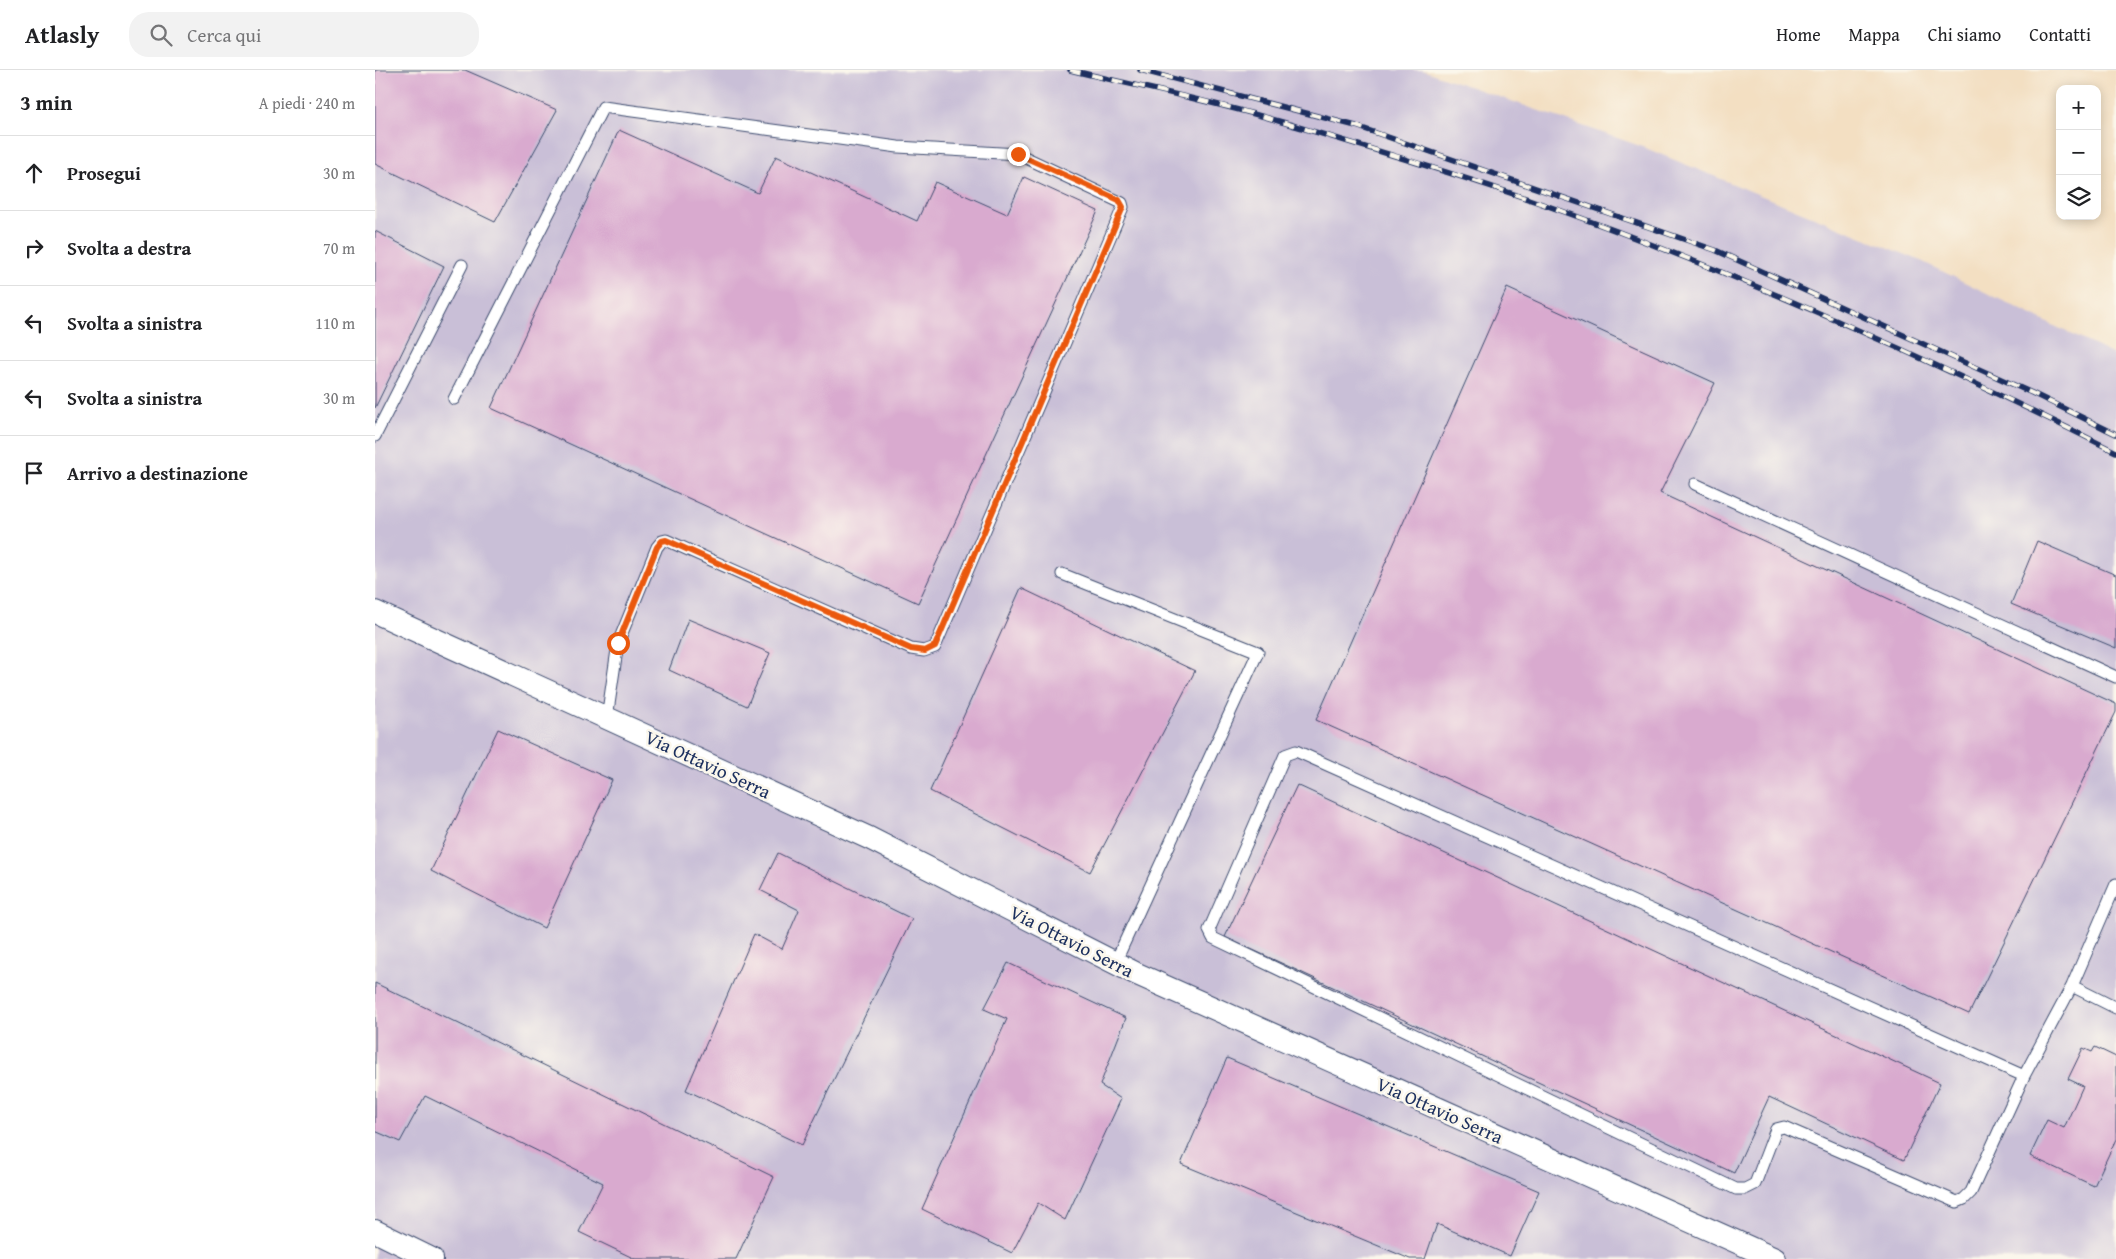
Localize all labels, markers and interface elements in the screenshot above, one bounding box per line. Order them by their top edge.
search box [129,12,479,57]
text: Atlasly [25,17,99,52]
icon: search [147,21,175,49]
text: Cerca qui [187,21,261,49]
text: Home [1776,21,1821,48]
text: Mappa [1849,21,1900,48]
text: Chi siamo [1928,21,2001,48]
text: Contatti [2029,21,2091,48]
map controls [2056,85,2101,220]
button: + [2056,85,2101,130]
text: 3 min [20,87,72,118]
text: A piedi · 240 m [259,91,355,115]
button: − [2056,130,2101,175]
route end [1007,143,1030,166]
icon: ahead [20,159,48,187]
text: Prosegui [67,159,141,187]
text: 30 m [323,161,355,185]
button: layers [2056,175,2101,220]
icon: right [20,234,48,262]
text: Svolta a destra [67,234,191,262]
text: 70 m [323,236,355,260]
icon: left [20,309,48,337]
text: Svolta a sinistra [67,309,202,337]
text: 110 m [315,311,355,335]
icon: left [20,384,48,412]
text: Svolta a sinistra [67,384,202,412]
text: 30 m [323,386,355,410]
icon: arrive [20,459,48,487]
text: Arrivo a destinazione [67,459,248,487]
route start [607,632,630,655]
street label: Via Ottavio Serra [640,723,776,805]
street label: Via Ottavio Serra [1005,898,1139,984]
street label: Via Ottavio Serra [1372,1070,1508,1150]

